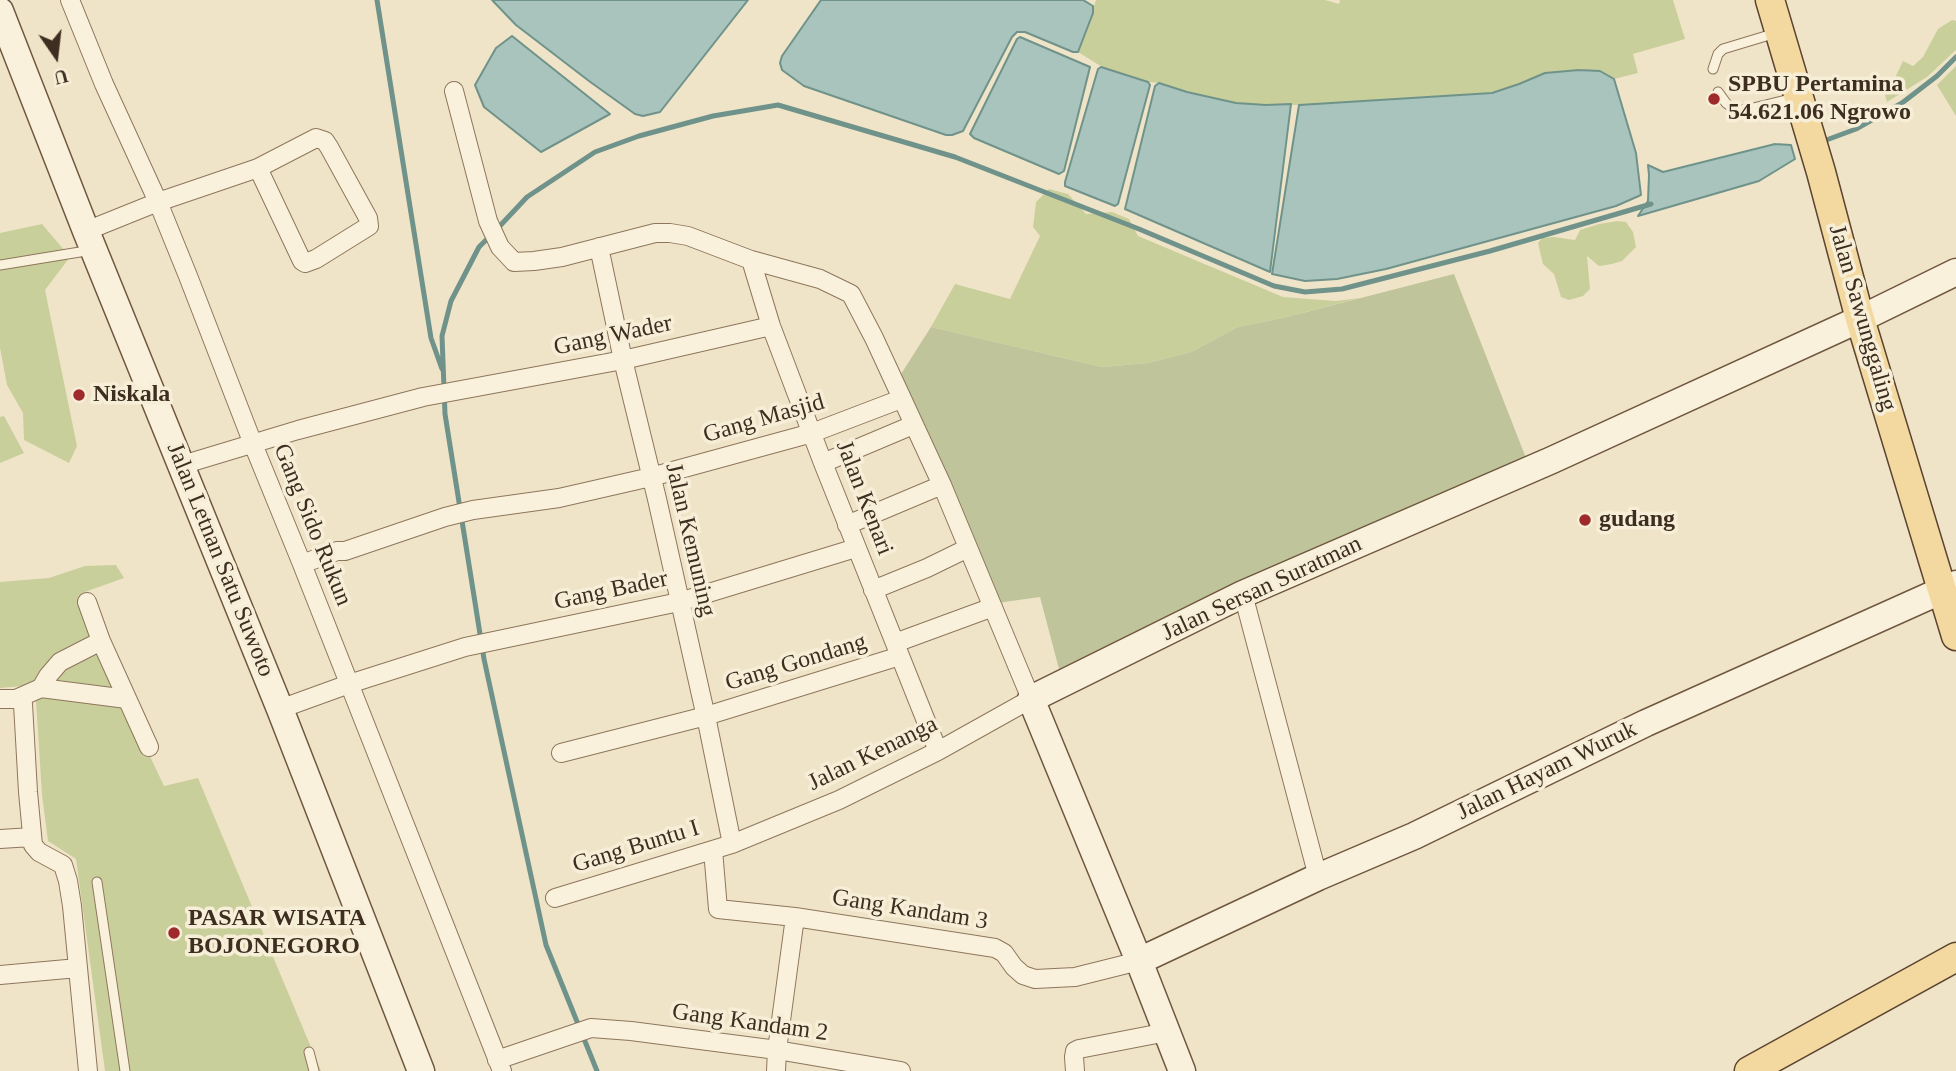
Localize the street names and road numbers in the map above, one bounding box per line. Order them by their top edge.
street label: Jalan Sawunggaling [1822,221,1902,415]
street label: Gang Wader [551,309,675,363]
street label: Gang Masjid [700,388,828,450]
street label: Jalan Kenari [829,437,899,559]
street label: Jalan Letnan Satu Suwoto [160,439,280,681]
street label: Gang Sido Rukun [266,440,358,610]
street label: Jalan Kemuning [658,460,722,620]
street label: Jalan Sersan Suratman [1157,530,1367,648]
street label: Gang Bader [552,565,670,617]
street label: Gang Gondang [722,628,870,698]
street label: Jalan Kenanga [804,710,942,798]
street label: Jalan Hayam Wuruk [1452,715,1642,827]
street label: Gang Buntu I [569,814,703,880]
street label: Gang Kandam 3 [830,883,990,937]
street label: Gang Kandam 2 [670,998,830,1048]

